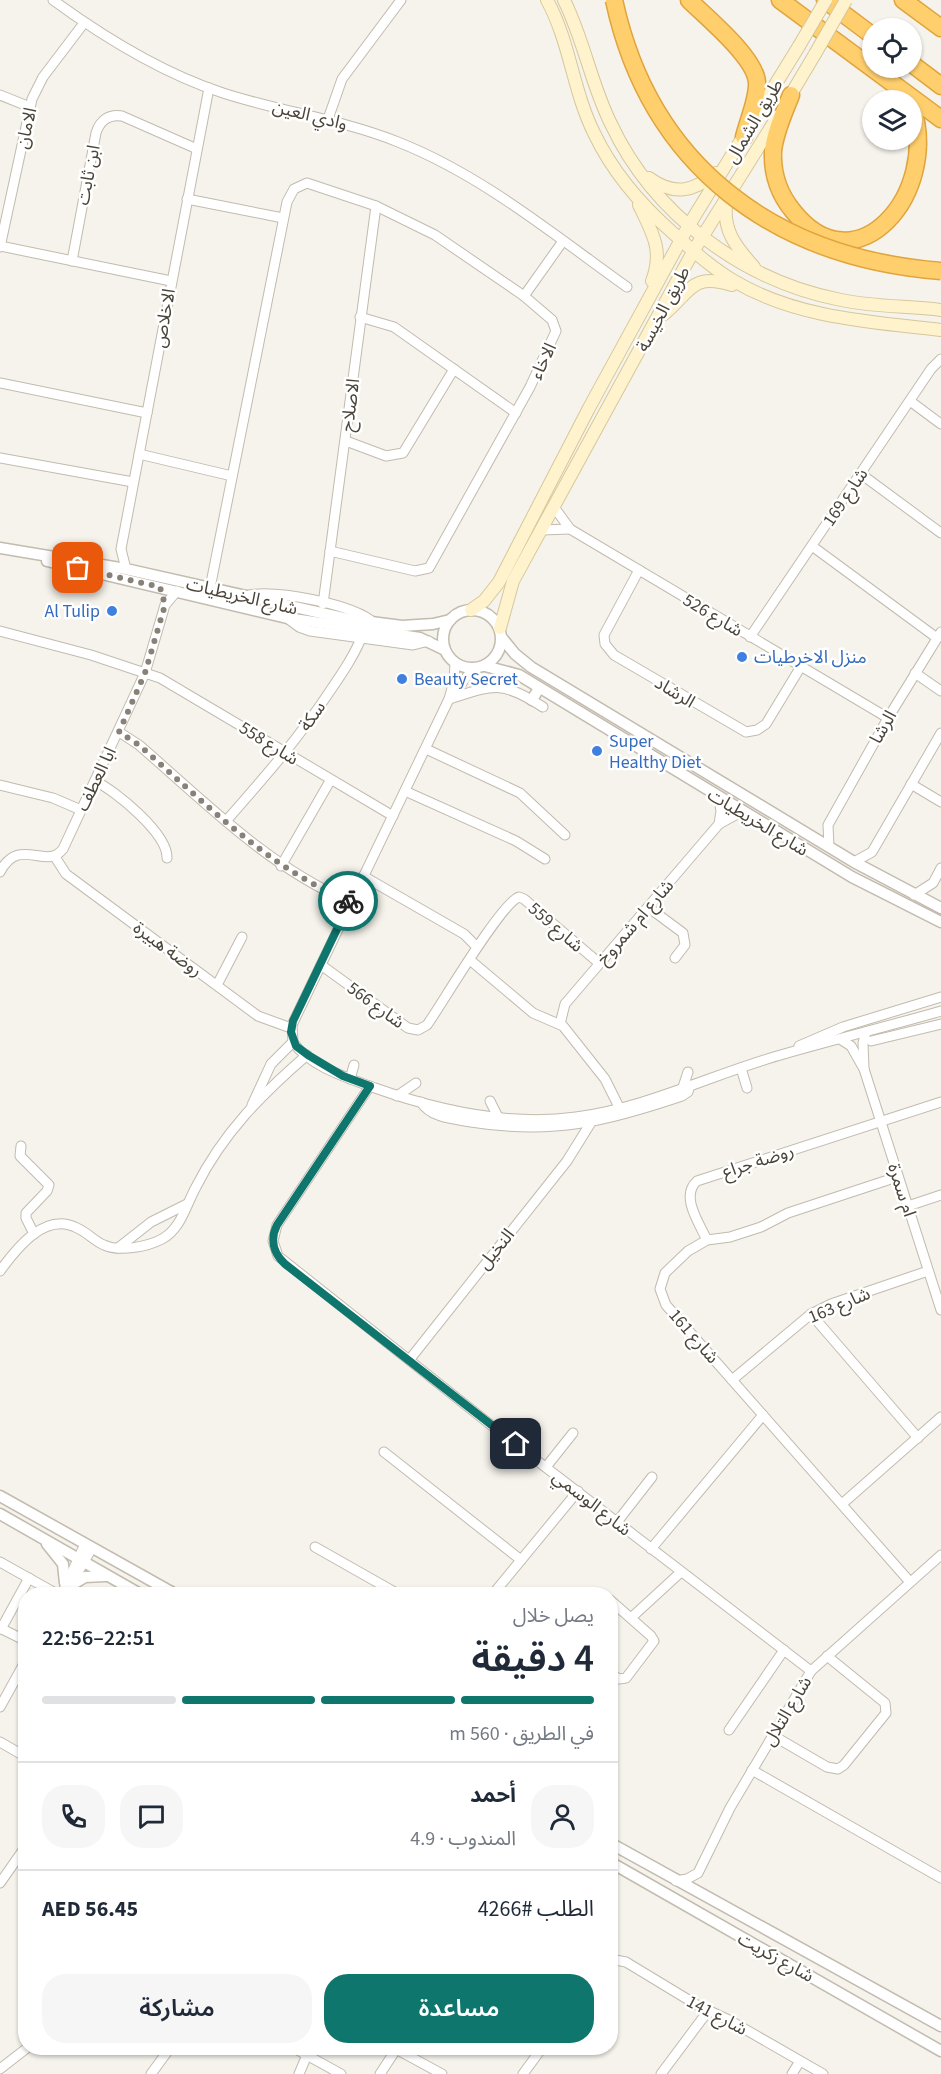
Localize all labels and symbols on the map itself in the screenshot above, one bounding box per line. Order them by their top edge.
street label: طريق الشمال [719,74,790,168]
street label: وادي العين [270,94,350,137]
street label: الامان [10,105,43,151]
street label: ابن ثابت [70,143,107,207]
street label: طريق الخيسة [630,262,696,356]
street label: الاخلاص [147,287,182,350]
street label: الاخاء [524,339,563,384]
street label: الاصلاح [335,377,366,433]
street label: شارع 169 [817,463,875,532]
pin [52,542,103,593]
street label: شارع الخريطيات [183,572,300,622]
street label: شارع 526 [678,588,747,644]
place label: Al Tulip [44,599,100,624]
marker: Al Tulip [105,604,119,618]
place label: منزل الاخرطيات [754,645,867,670]
marker: منزل الاخرطيات [735,650,749,664]
place label: Beauty Secret [414,667,518,692]
street label: الرشاد [650,671,700,714]
marker: Beauty Secret [395,672,409,686]
street label: سكة [293,696,332,737]
street label: الرشا [864,706,903,749]
street label: شارع 558 [234,715,303,772]
place label: Super Healthy Diet [609,729,701,775]
street label: ابا العطف [70,743,123,816]
marker: Super Healthy Diet [590,744,604,758]
street label: شارع الخريطيات [702,782,813,863]
courier [318,871,378,931]
street label: شارع ام شمروخ [591,874,680,971]
street label: شارع 559 [522,896,589,959]
street label: روضة هبيرة [128,916,207,983]
street label: شارع 566 [341,976,410,1036]
street label: روضة جراع [719,1138,797,1186]
street label: ام سمرة [880,1160,922,1220]
street label: النخيل [472,1223,521,1275]
street label: شارع 163 [804,1281,875,1331]
street label: شارع 161 [662,1303,725,1370]
pin [490,1418,541,1469]
street label: شارع الوسمي [546,1465,636,1543]
street label: شارع التلال [757,1672,819,1751]
street label: شارع زكريت [733,1926,818,1990]
street label: شارع 141 [681,1989,752,2043]

